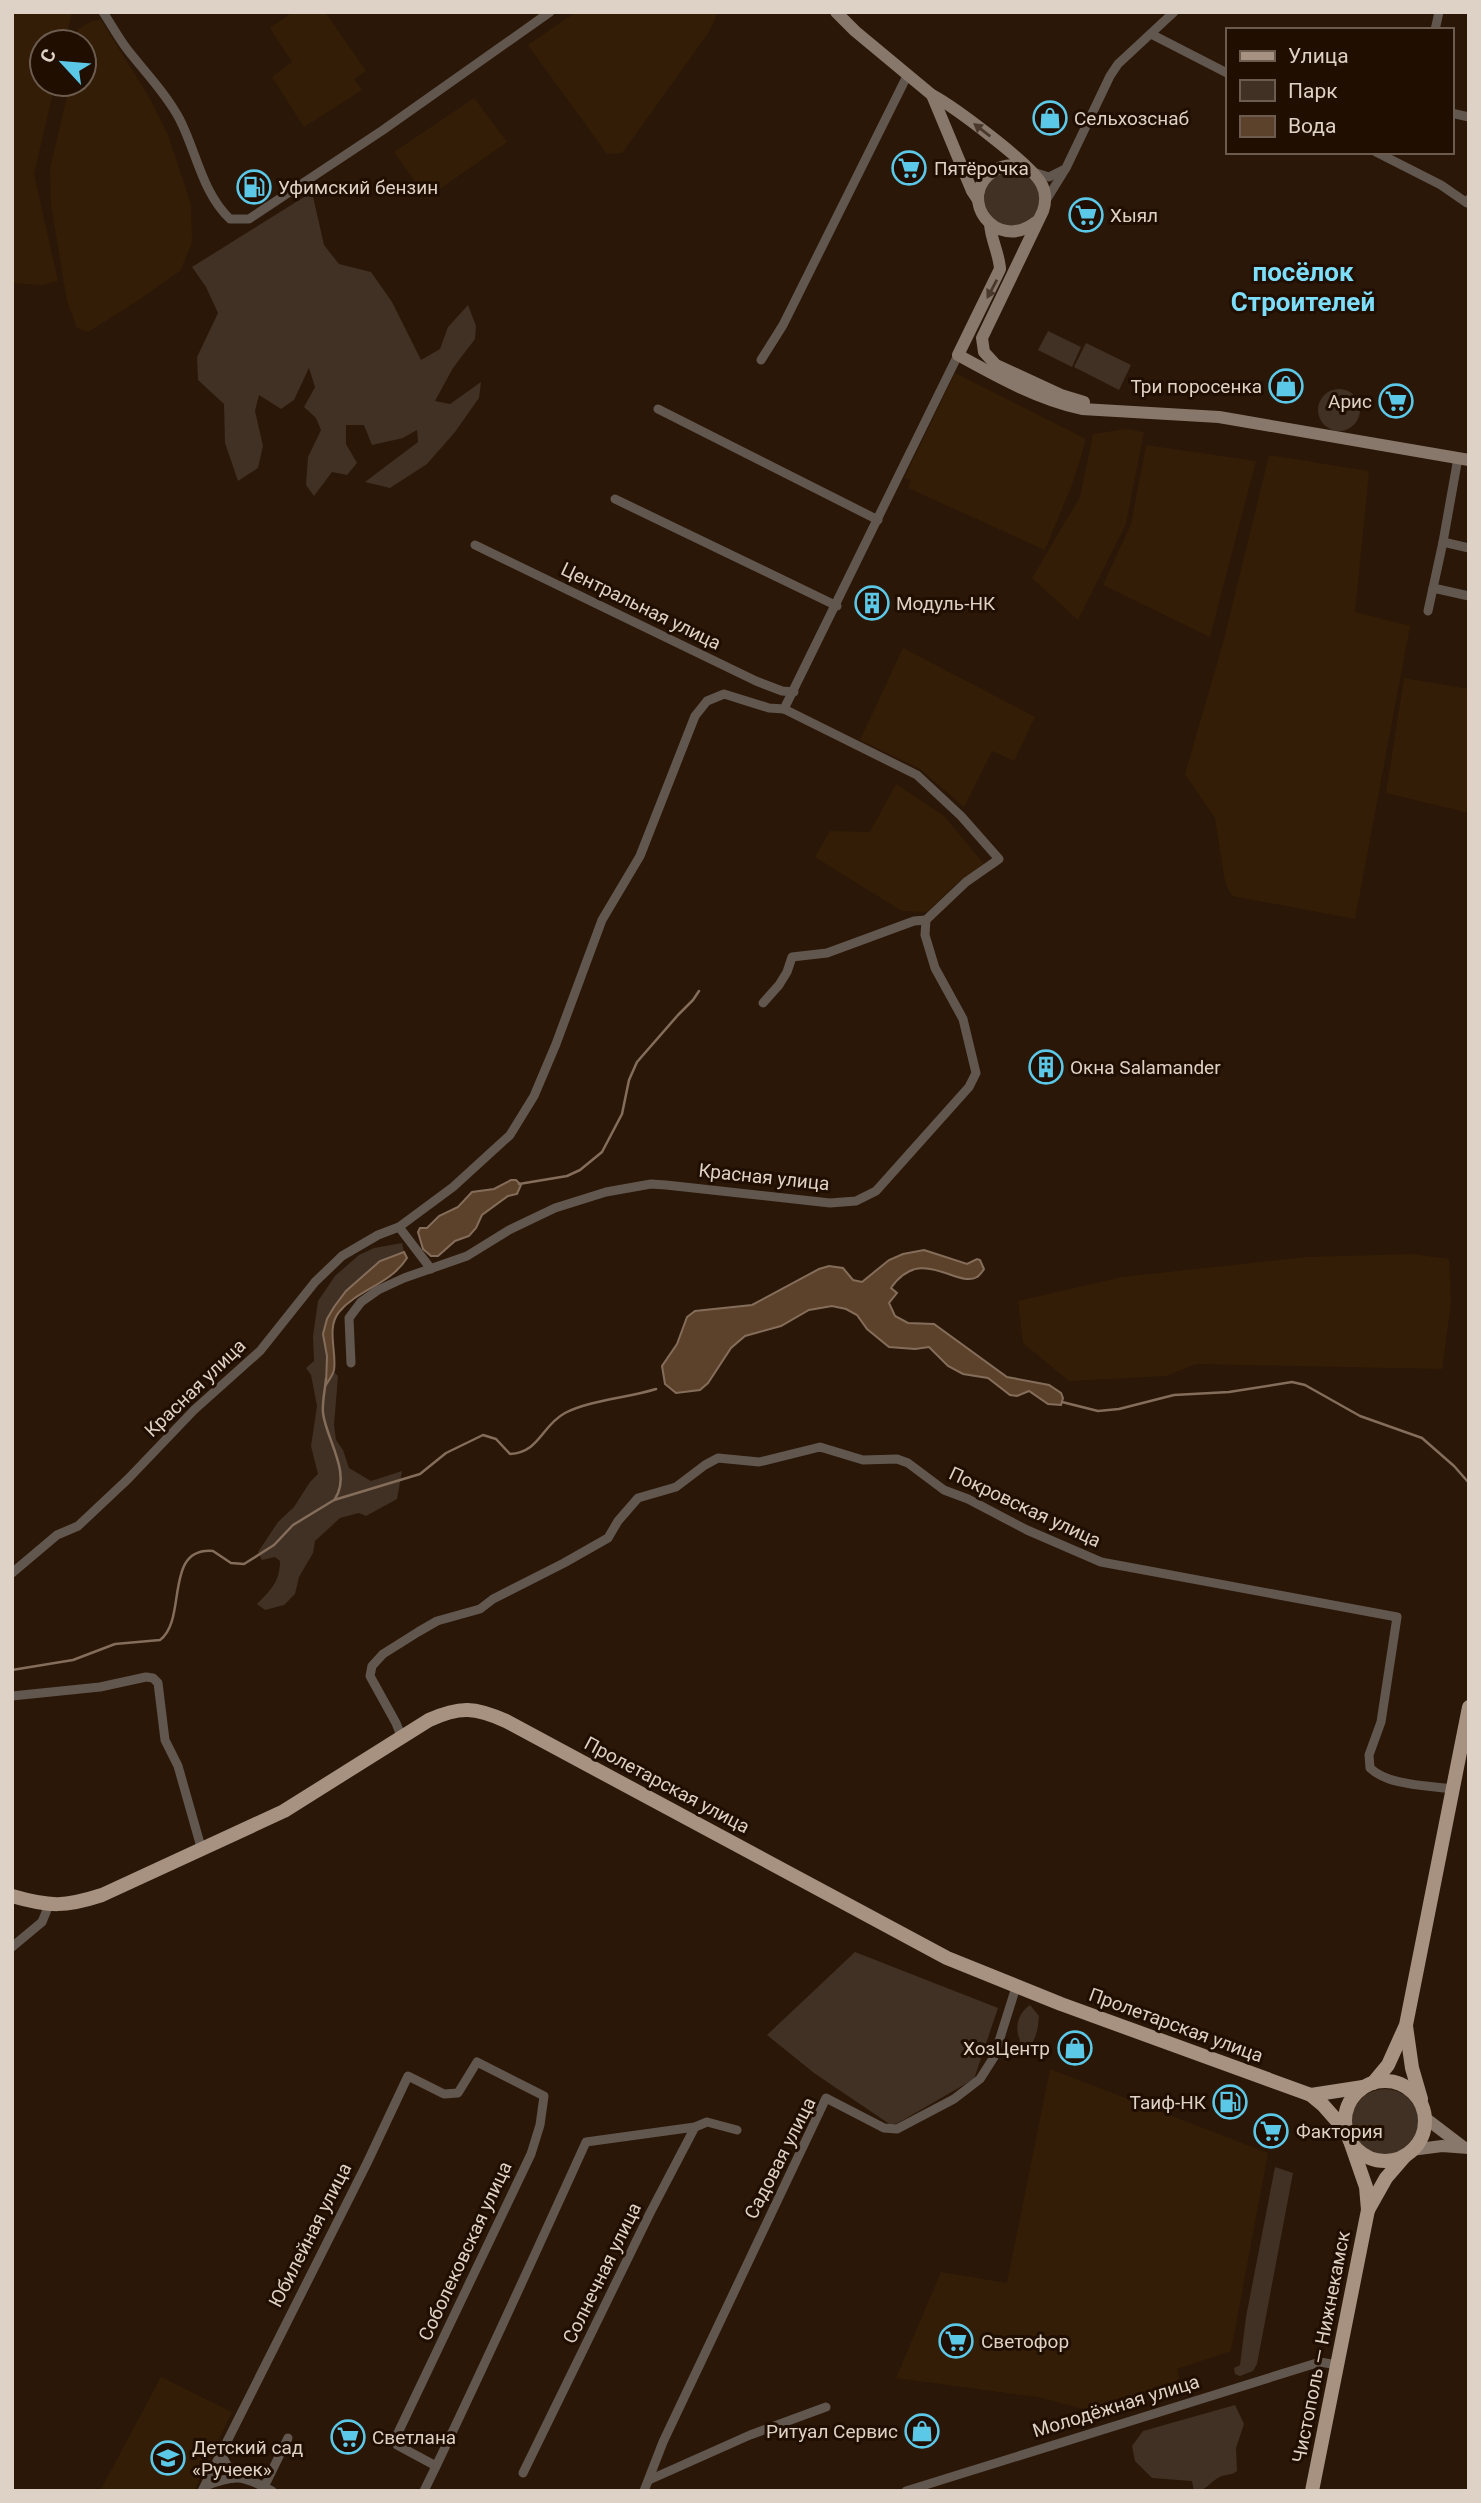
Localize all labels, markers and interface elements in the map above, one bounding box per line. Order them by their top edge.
north arrow [28,28,98,98]
legend [1226,28,1453,154]
text: Улица [1288,44,1349,68]
text: С [35,45,61,66]
text: Парк [1288,79,1338,103]
shop icon: Сельхозснаб [1031,99,1069,137]
place label: Сельхозснаб [1074,107,1189,130]
text: Вода [1288,114,1336,138]
one-way arrow [973,124,991,138]
supermarket icon: Пятёрочка [890,149,928,187]
place label: Пятёрочка [934,157,1029,180]
fuel station icon: Уфимский бензин [235,168,273,206]
place label: Уфимский бензин [278,176,438,199]
supermarket icon: Хыял [1067,196,1105,234]
place label: Хыял [1110,204,1158,227]
district label: посёлок Строителей [1231,257,1375,317]
one-way arrow [986,279,997,299]
shop icon: Три поросенка [1267,367,1305,405]
place label: Три поросенка [1130,375,1262,398]
supermarket icon: Арис [1377,382,1415,420]
place label: Арис [1328,390,1372,413]
street label: Центральная улица [557,557,725,655]
building icon: Модуль-НК [853,584,891,622]
place label: Модуль-НК [896,592,996,615]
building icon: Окна Salamander [1027,1048,1065,1086]
place label: Окна Salamander [1070,1056,1221,1079]
street label: Красная улица [697,1159,831,1195]
street label: Красная улица [140,1334,250,1442]
street label: Покровская улица [945,1462,1105,1552]
street label: Пролетарская улица [580,1732,754,1838]
street label: Пролетарская улица [1086,1983,1266,2067]
shop icon: ХозЦентр [1056,2029,1094,2067]
place label: ХозЦентр [963,2037,1050,2060]
fuel station icon: Таиф-НК [1211,2083,1249,2121]
place label: Таиф-НК [1130,2091,1207,2114]
street label: Садовая улица [739,2093,821,2223]
supermarket icon: Фактория [1252,2112,1290,2150]
place label: Фактория [1296,2120,1383,2143]
street label: Соболековская улица [413,2158,517,2344]
street label: Юбилейная улица [264,2159,356,2311]
street label: Солнечная улица [558,2199,646,2347]
street label: Чистополь — Нижнекамск [1287,2228,1355,2465]
supermarket icon: Светофор [937,2322,975,2360]
place label: Светофор [981,2330,1069,2353]
street label: Молодёжная улица [1030,2370,1202,2442]
shop icon: Ритуал Сервис [903,2412,941,2450]
supermarket icon: Светлана [329,2418,367,2456]
place label: Ритуал Сервис [766,2420,898,2443]
place label: Светлана [372,2426,456,2449]
place label: Детский сад «Ручеек» [192,2436,303,2481]
school or university icon: Детский сад «Ручеек» [149,2439,187,2477]

